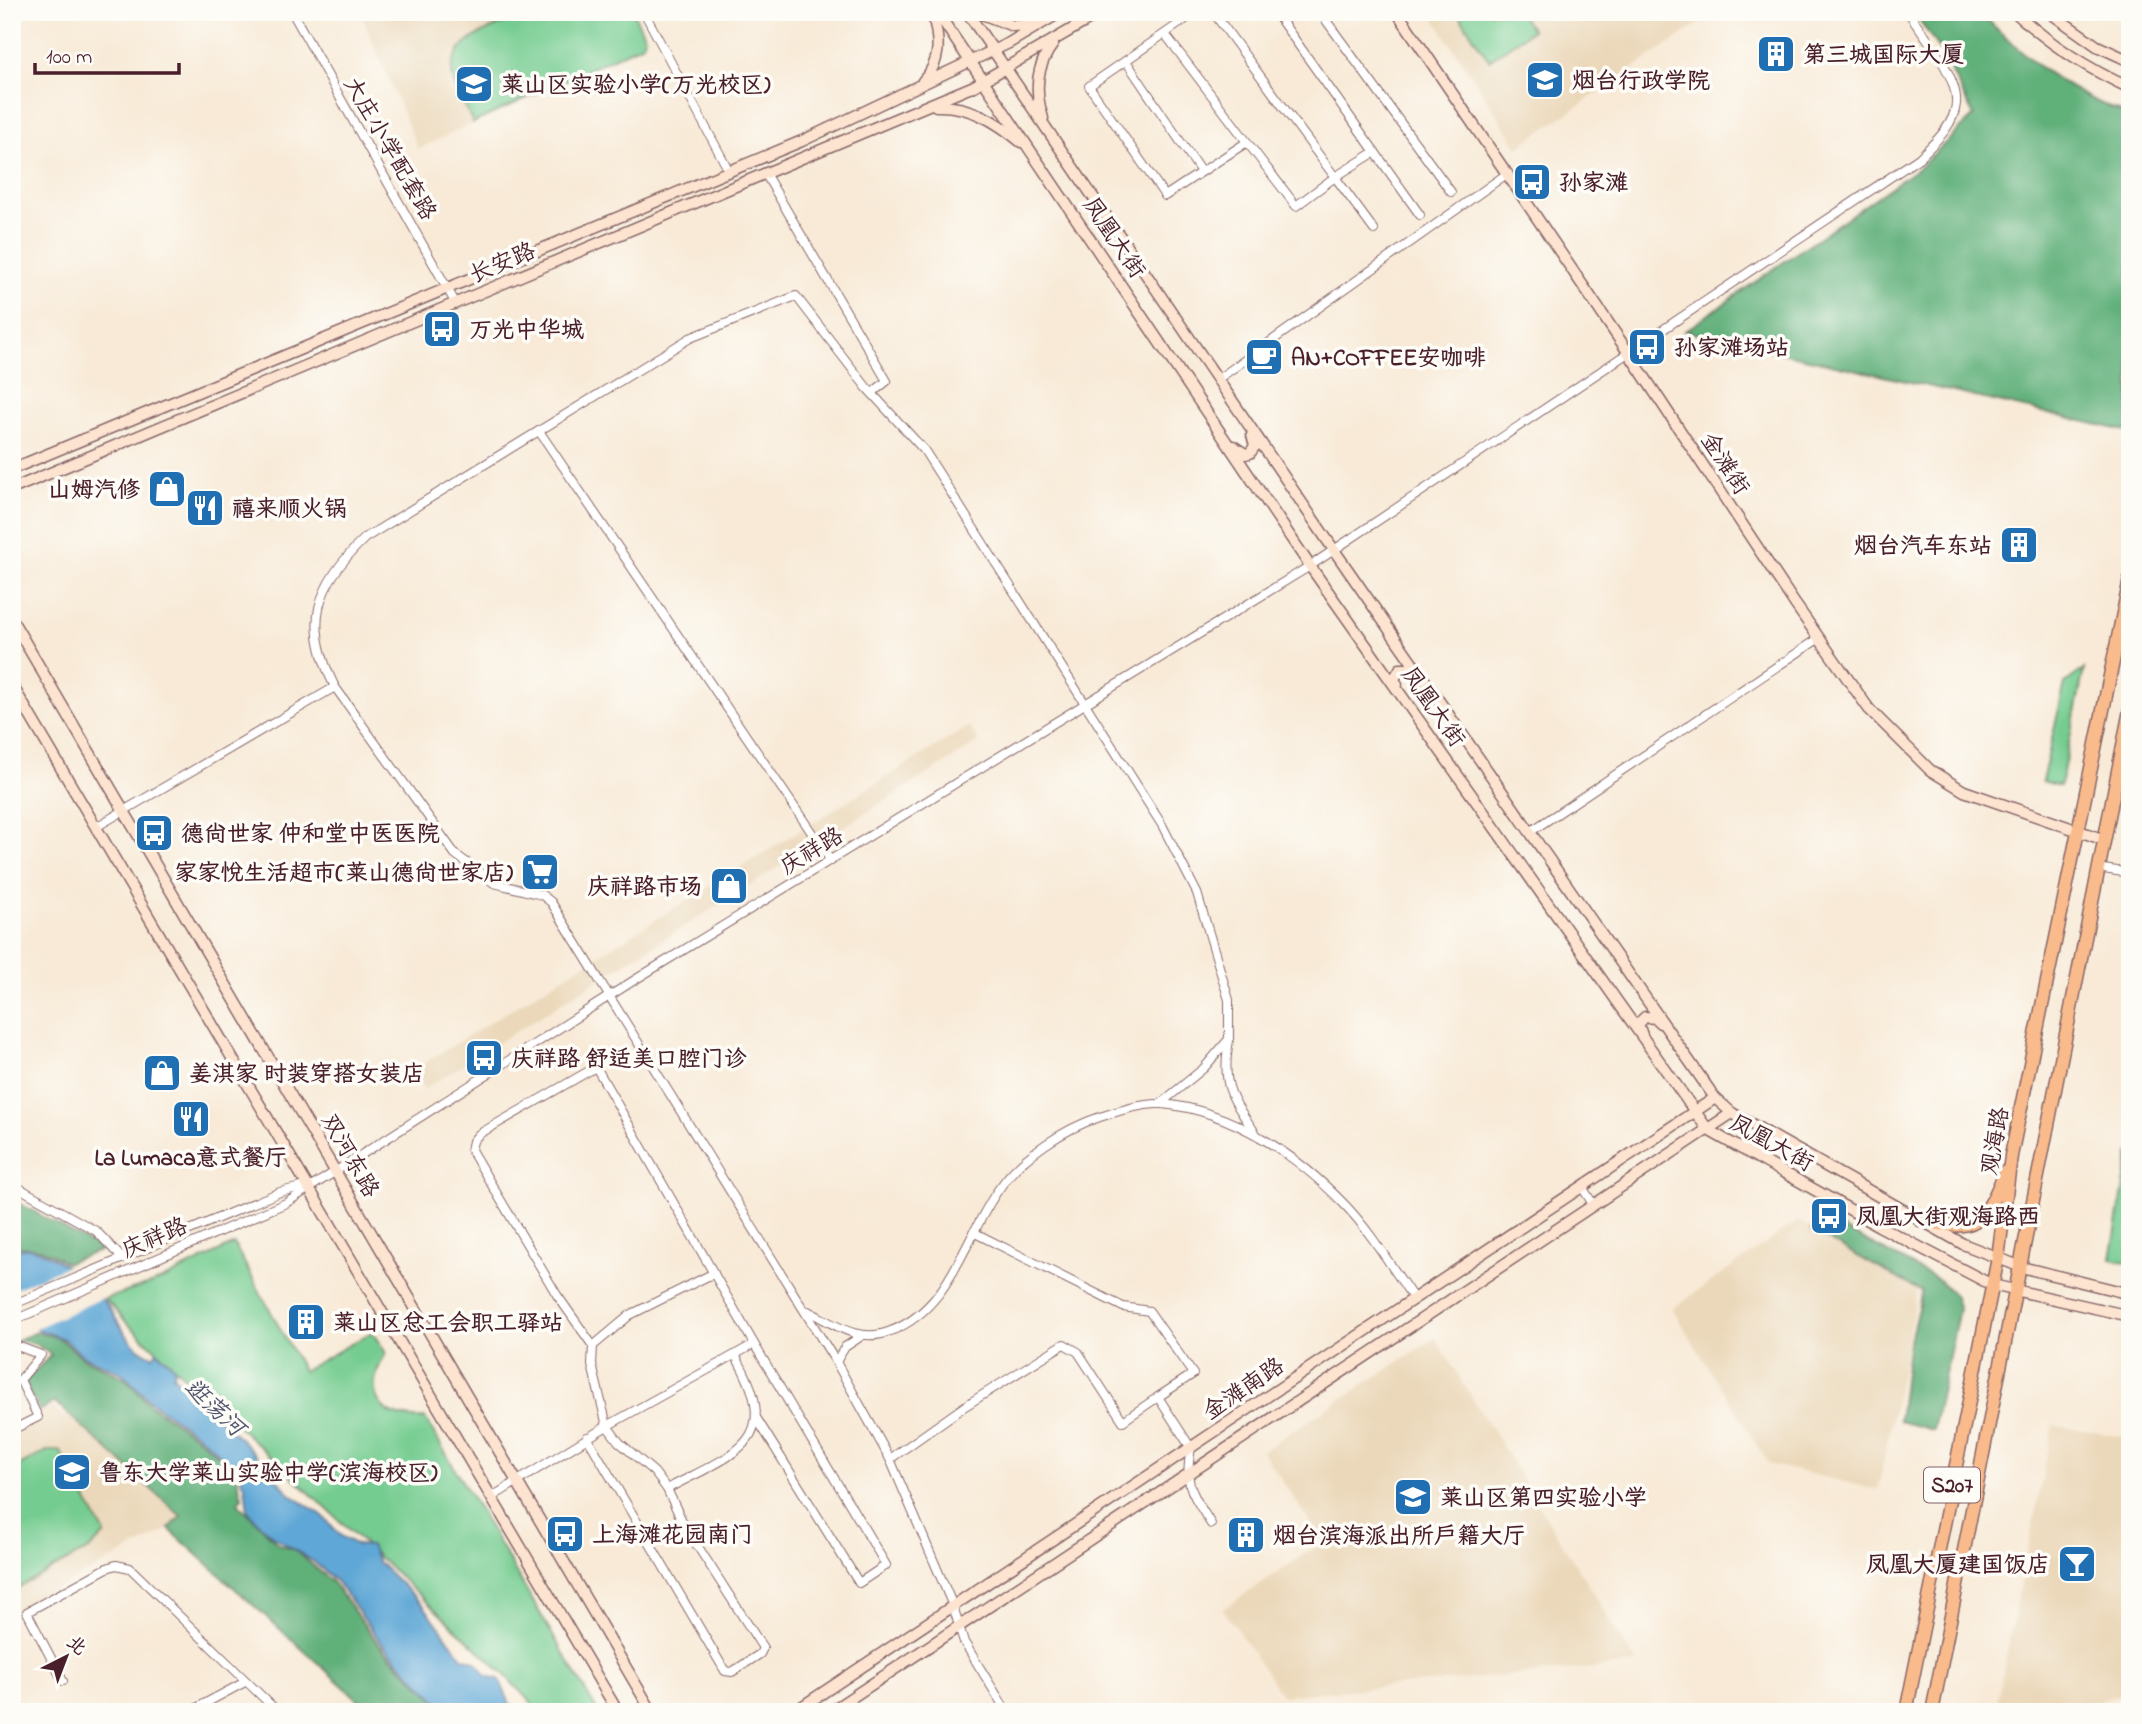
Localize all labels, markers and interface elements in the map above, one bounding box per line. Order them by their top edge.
scale bar [35,32,178,76]
building icon: 第三城国际大厦 [1755,33,1797,75]
place label: 第三城国际大厦 [1803,40,1964,73]
text: 100 m [46,43,92,73]
school or university icon: 烟台行政学院 [1524,59,1566,101]
school or university icon: 莱山区实验小学(万光校区) [453,63,495,105]
place label: 烟台行政学院 [1572,66,1710,99]
place label: 莱山区实验小学(万光校区) [501,70,771,103]
street label: 大庄小学配套路 [334,71,443,227]
bus stop icon: 孙家滩 [1511,161,1553,203]
place label: 孙家滩 [1559,168,1628,201]
street label: 凤凰大街 [1074,191,1152,286]
street label: 长安路 [465,236,541,293]
bus stop icon: 万光中华城 [421,308,463,350]
place label: 万光中华城 [469,315,584,348]
bus stop icon: 孙家滩场站 [1626,326,1668,368]
place label: 孙家滩场站 [1674,333,1789,366]
cafe icon: AN+COFFEE安咖啡 [1243,336,1285,378]
place label: AN+COFFEE安咖啡 [1291,343,1486,376]
street label: 金滩街 [1691,426,1757,502]
shop icon: 山姆汽修 [146,468,188,510]
place label: 山姆汽修 [48,475,140,508]
restaurant icon: 禧来顺火锅 [184,487,226,529]
place label: 禧来顺火锅 [232,494,347,527]
building icon: 烟台汽车东站 [1998,524,2040,566]
place label: 烟台汽车东站 [1854,531,1992,564]
street label: 凤凰大街 [1392,660,1472,755]
bus stop icon: 德尚世家 仲和堂中医医院 [133,812,175,854]
place label: 德尚世家 仲和堂中医医院 [181,819,440,852]
street label: 庆祥路 [774,820,850,884]
supermarket icon: 家家悦生活超市(莱山德尚世家店) [519,851,561,893]
place label: 家家悦生活超市(莱山德尚世家店) [175,858,513,891]
shop icon: 庆祥路市场 [708,865,750,907]
place label: 庆祥路市场 [587,872,702,905]
bus stop icon: 庆祥路 舒适美口腔门诊 [463,1037,505,1079]
place label: 庆祥路 舒适美口腔门诊 [511,1044,747,1077]
shop icon: 姜淇家 时装穿搭女装店 [141,1052,183,1094]
place label: 姜淇家 时装穿搭女装店 [189,1059,425,1092]
restaurant icon: La Lumaca意式餐厅 [170,1098,212,1140]
street label: 观海路 [1974,1105,2019,1178]
street label: 凤凰大街 [1723,1107,1819,1181]
street label: 双河东路 [312,1108,386,1204]
place label: La Lumaca意式餐厅 [94,1143,288,1176]
bus stop icon: 凤凰大街观海路西 [1808,1195,1850,1237]
place label: 凤凰大街观海路西 [1856,1202,2040,1235]
street label: 庆祥路 [117,1211,193,1268]
building icon: 莱山区总工会职工驿站 [285,1301,327,1343]
place label: 莱山区总工会职工驿站 [333,1308,563,1341]
street label: 金滩南路 [1197,1351,1292,1429]
water label: 逛荡河 [175,1371,254,1449]
school or university icon: 鲁东大学莱山实验中学(滨海校区) [51,1451,93,1493]
place label: 鲁东大学莱山实验中学(滨海校区) [99,1458,438,1491]
road number: S207 [1924,1468,1980,1502]
school or university icon: 莱山区第四实验小学 [1392,1476,1434,1518]
place label: 莱山区第四实验小学 [1440,1483,1647,1516]
bus stop icon: 上海滩花园南门 [544,1513,586,1555]
building icon: 烟台滨海派出所户籍大厅 [1225,1514,1267,1556]
place label: 上海滩花园南门 [592,1520,753,1553]
place label: 烟台滨海派出所户籍大厅 [1273,1521,1526,1554]
bar icon: 凤凰大厦建国饭店 [2056,1543,2098,1585]
place label: 凤凰大厦建国饭店 [1866,1550,2050,1583]
north arrow [32,1622,102,1692]
text: 北 [60,1630,92,1663]

